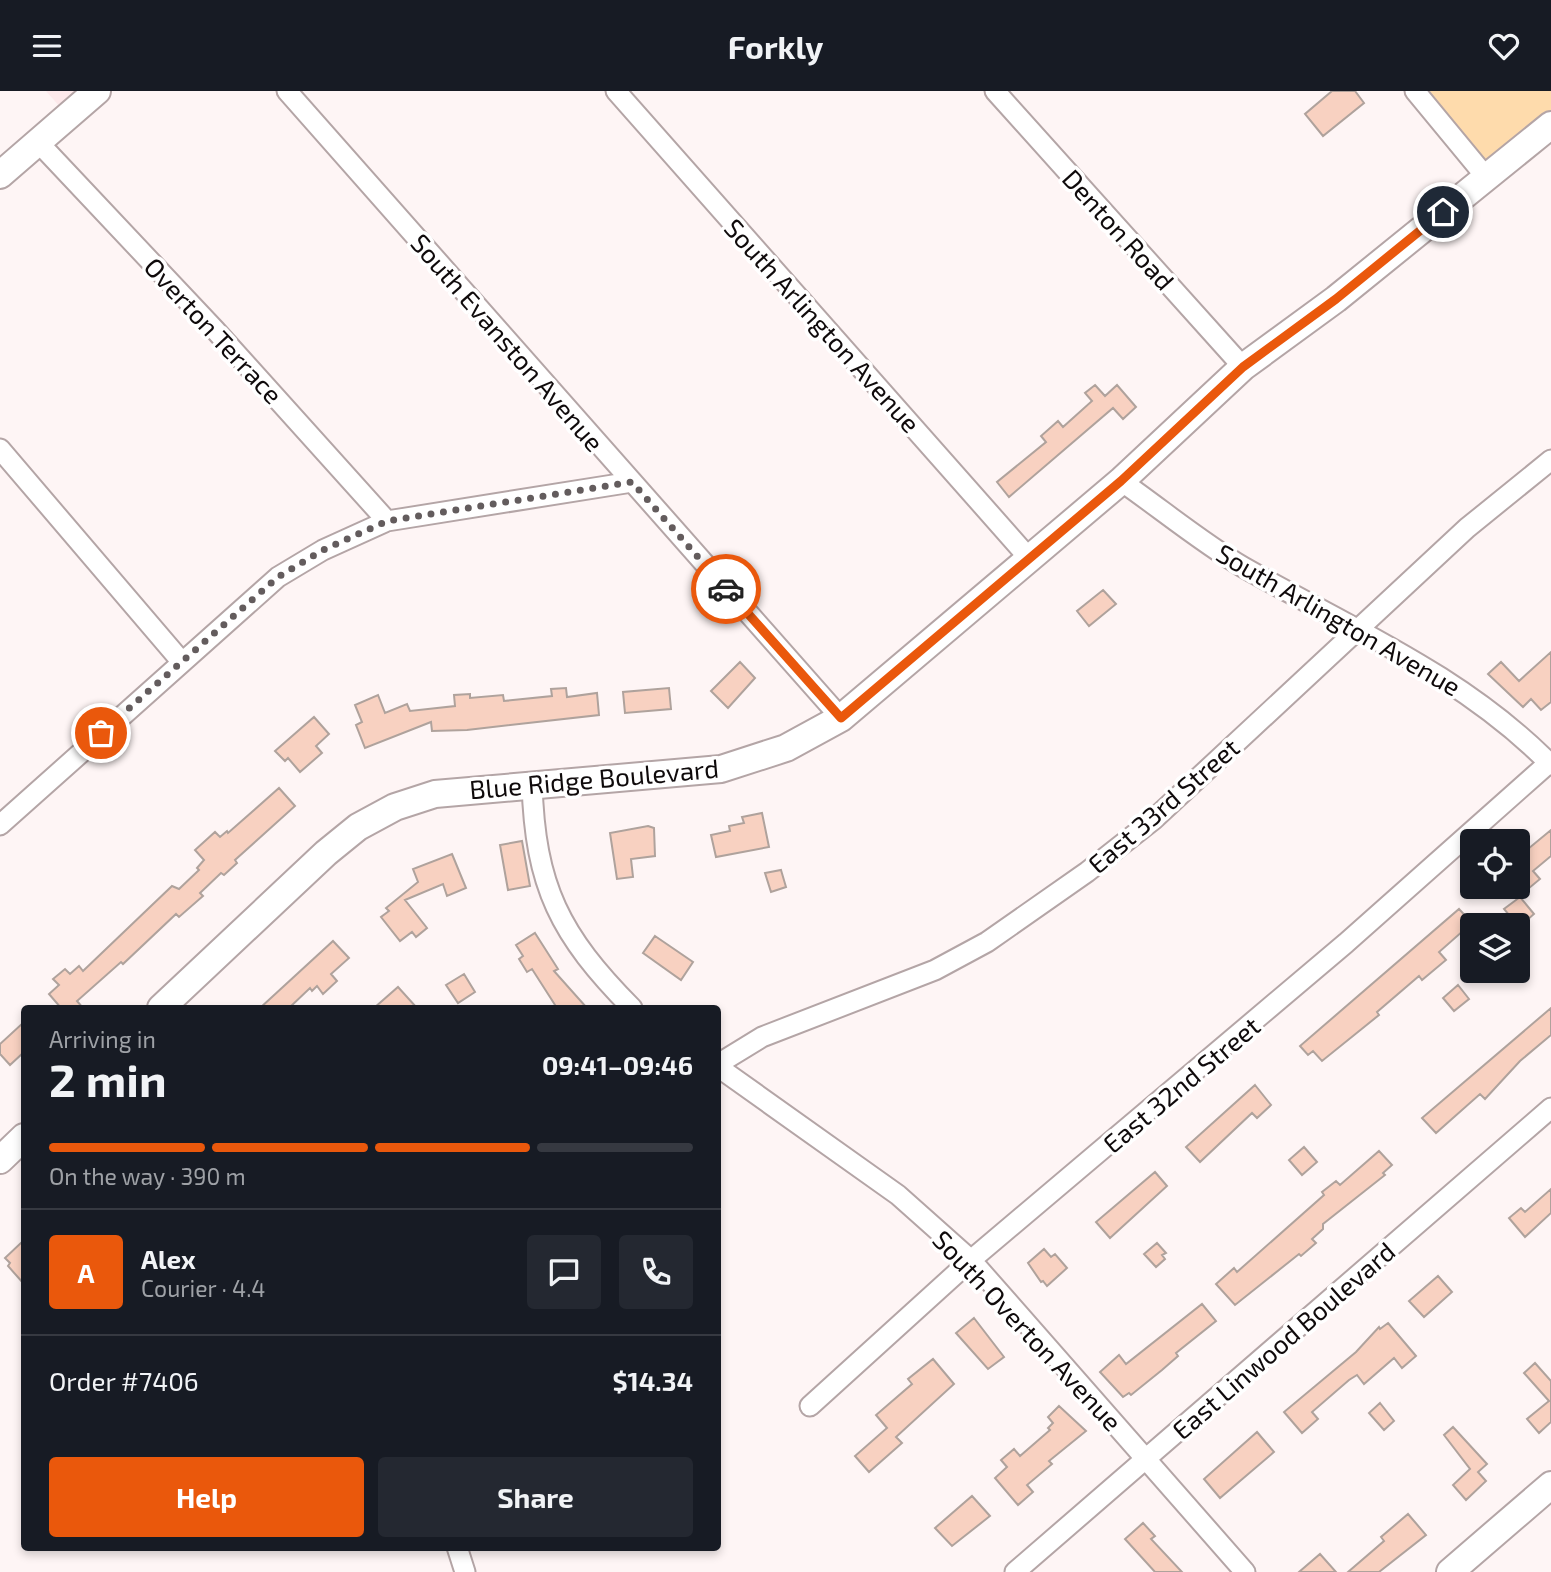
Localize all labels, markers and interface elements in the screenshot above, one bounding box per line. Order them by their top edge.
icon: menu [28,27,66,65]
text: Forkly [728,27,823,65]
icon: heart [1485,27,1523,65]
street label: Denton Road [1057,162,1181,296]
pin [1413,182,1473,242]
icon: home [1424,193,1462,231]
street label: South Arlington Avenue [719,212,927,438]
street label: South Evanston Avenue [405,227,611,457]
street label: Overton Terrace [139,251,289,409]
street label: South Arlington Avenue [1211,536,1467,702]
courier [691,554,761,624]
icon: car [707,570,745,608]
pin [71,703,131,763]
icon: bag [82,714,120,752]
street label: East 33rd Street [1081,731,1245,879]
street label: Blue Ridge Boulevard [468,752,720,804]
map controls [1460,829,1530,983]
button: locate [1460,829,1530,899]
button: layers [1460,913,1530,983]
street label: East 32nd Street [1096,1009,1266,1159]
text: Arriving in [49,1025,156,1053]
text: 09:41–09:46 [542,1049,693,1080]
text: 2 min [49,1051,167,1106]
text: On the way · 390 m [49,1162,246,1190]
street label: South Overton Avenue [927,1223,1129,1437]
button: chat [527,1235,601,1309]
button: phone [619,1235,693,1309]
street label: East Linwood Boulevard [1165,1235,1401,1445]
text: Alex [141,1243,196,1274]
text: A [78,1257,94,1288]
text: Courier · 4.4 [141,1274,265,1302]
text: Order #7406 [49,1365,199,1396]
text: $14.34 [612,1365,693,1396]
button: Help [49,1457,364,1537]
button: Share [378,1457,693,1537]

